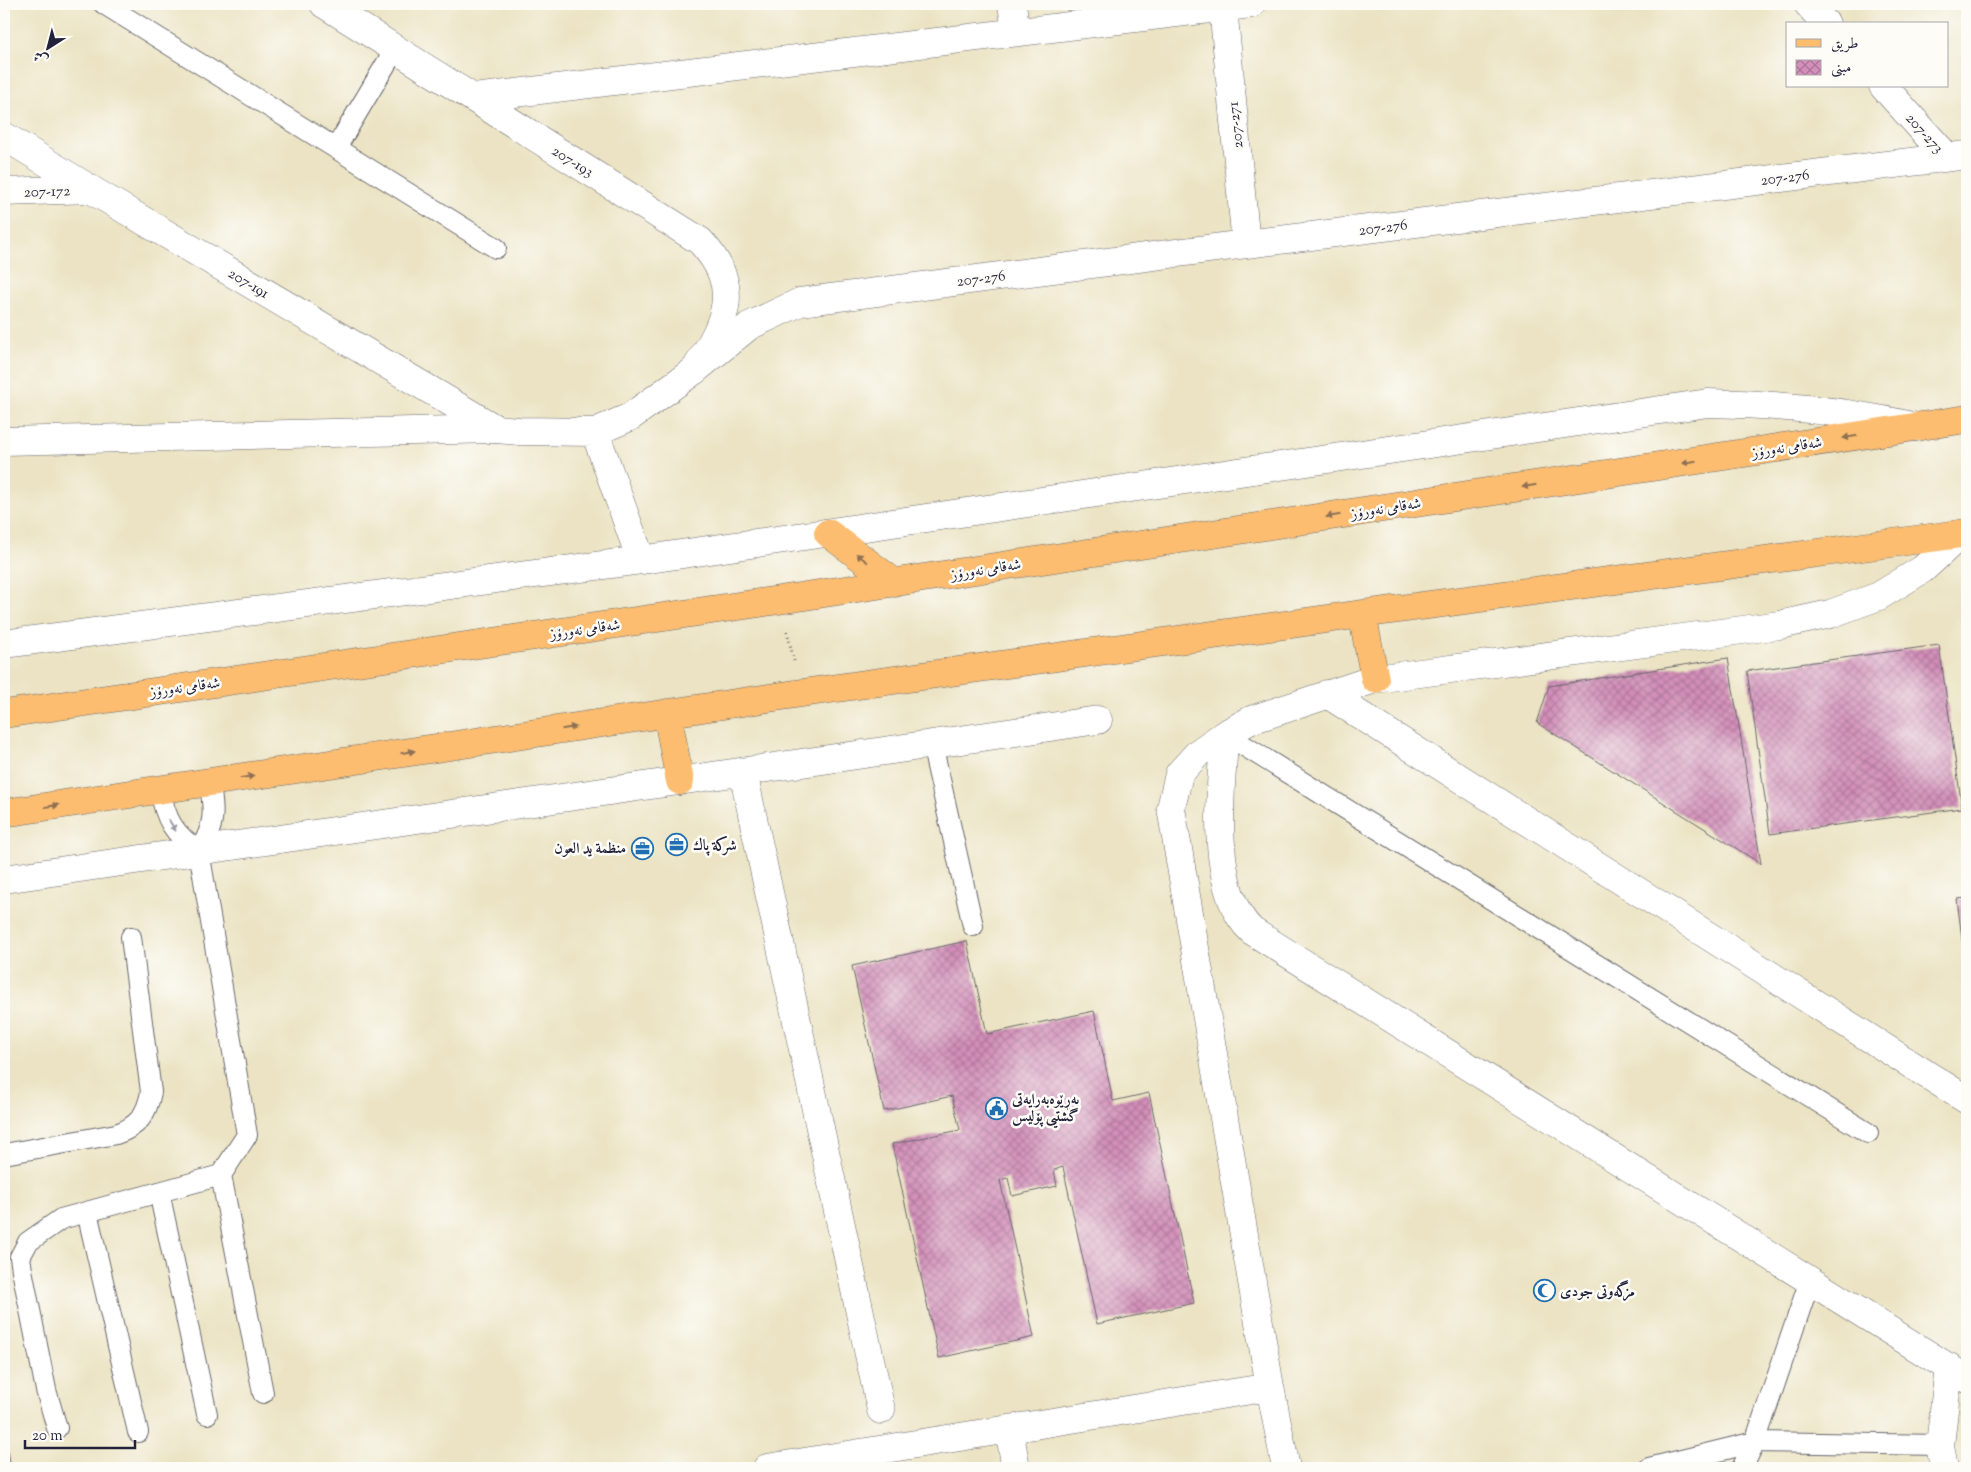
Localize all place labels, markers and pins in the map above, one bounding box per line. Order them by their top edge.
office icon: شركة پاك [665,833,689,857]
office icon: منظمة يد العون [630,836,654,860]
place label: شركة پاك [693,836,737,857]
place label: منظمة يد العون [554,839,626,860]
place label: بەڕێوەبەرایەتی گشتیی پۆلیس [1011,1090,1079,1129]
public building icon: بەڕێوەبەرایەتی گشتیی پۆلیس [984,1096,1008,1120]
mosque icon: مزگەوتی جودی [1532,1279,1556,1303]
place label: مزگەوتی جودی [1560,1280,1635,1303]

